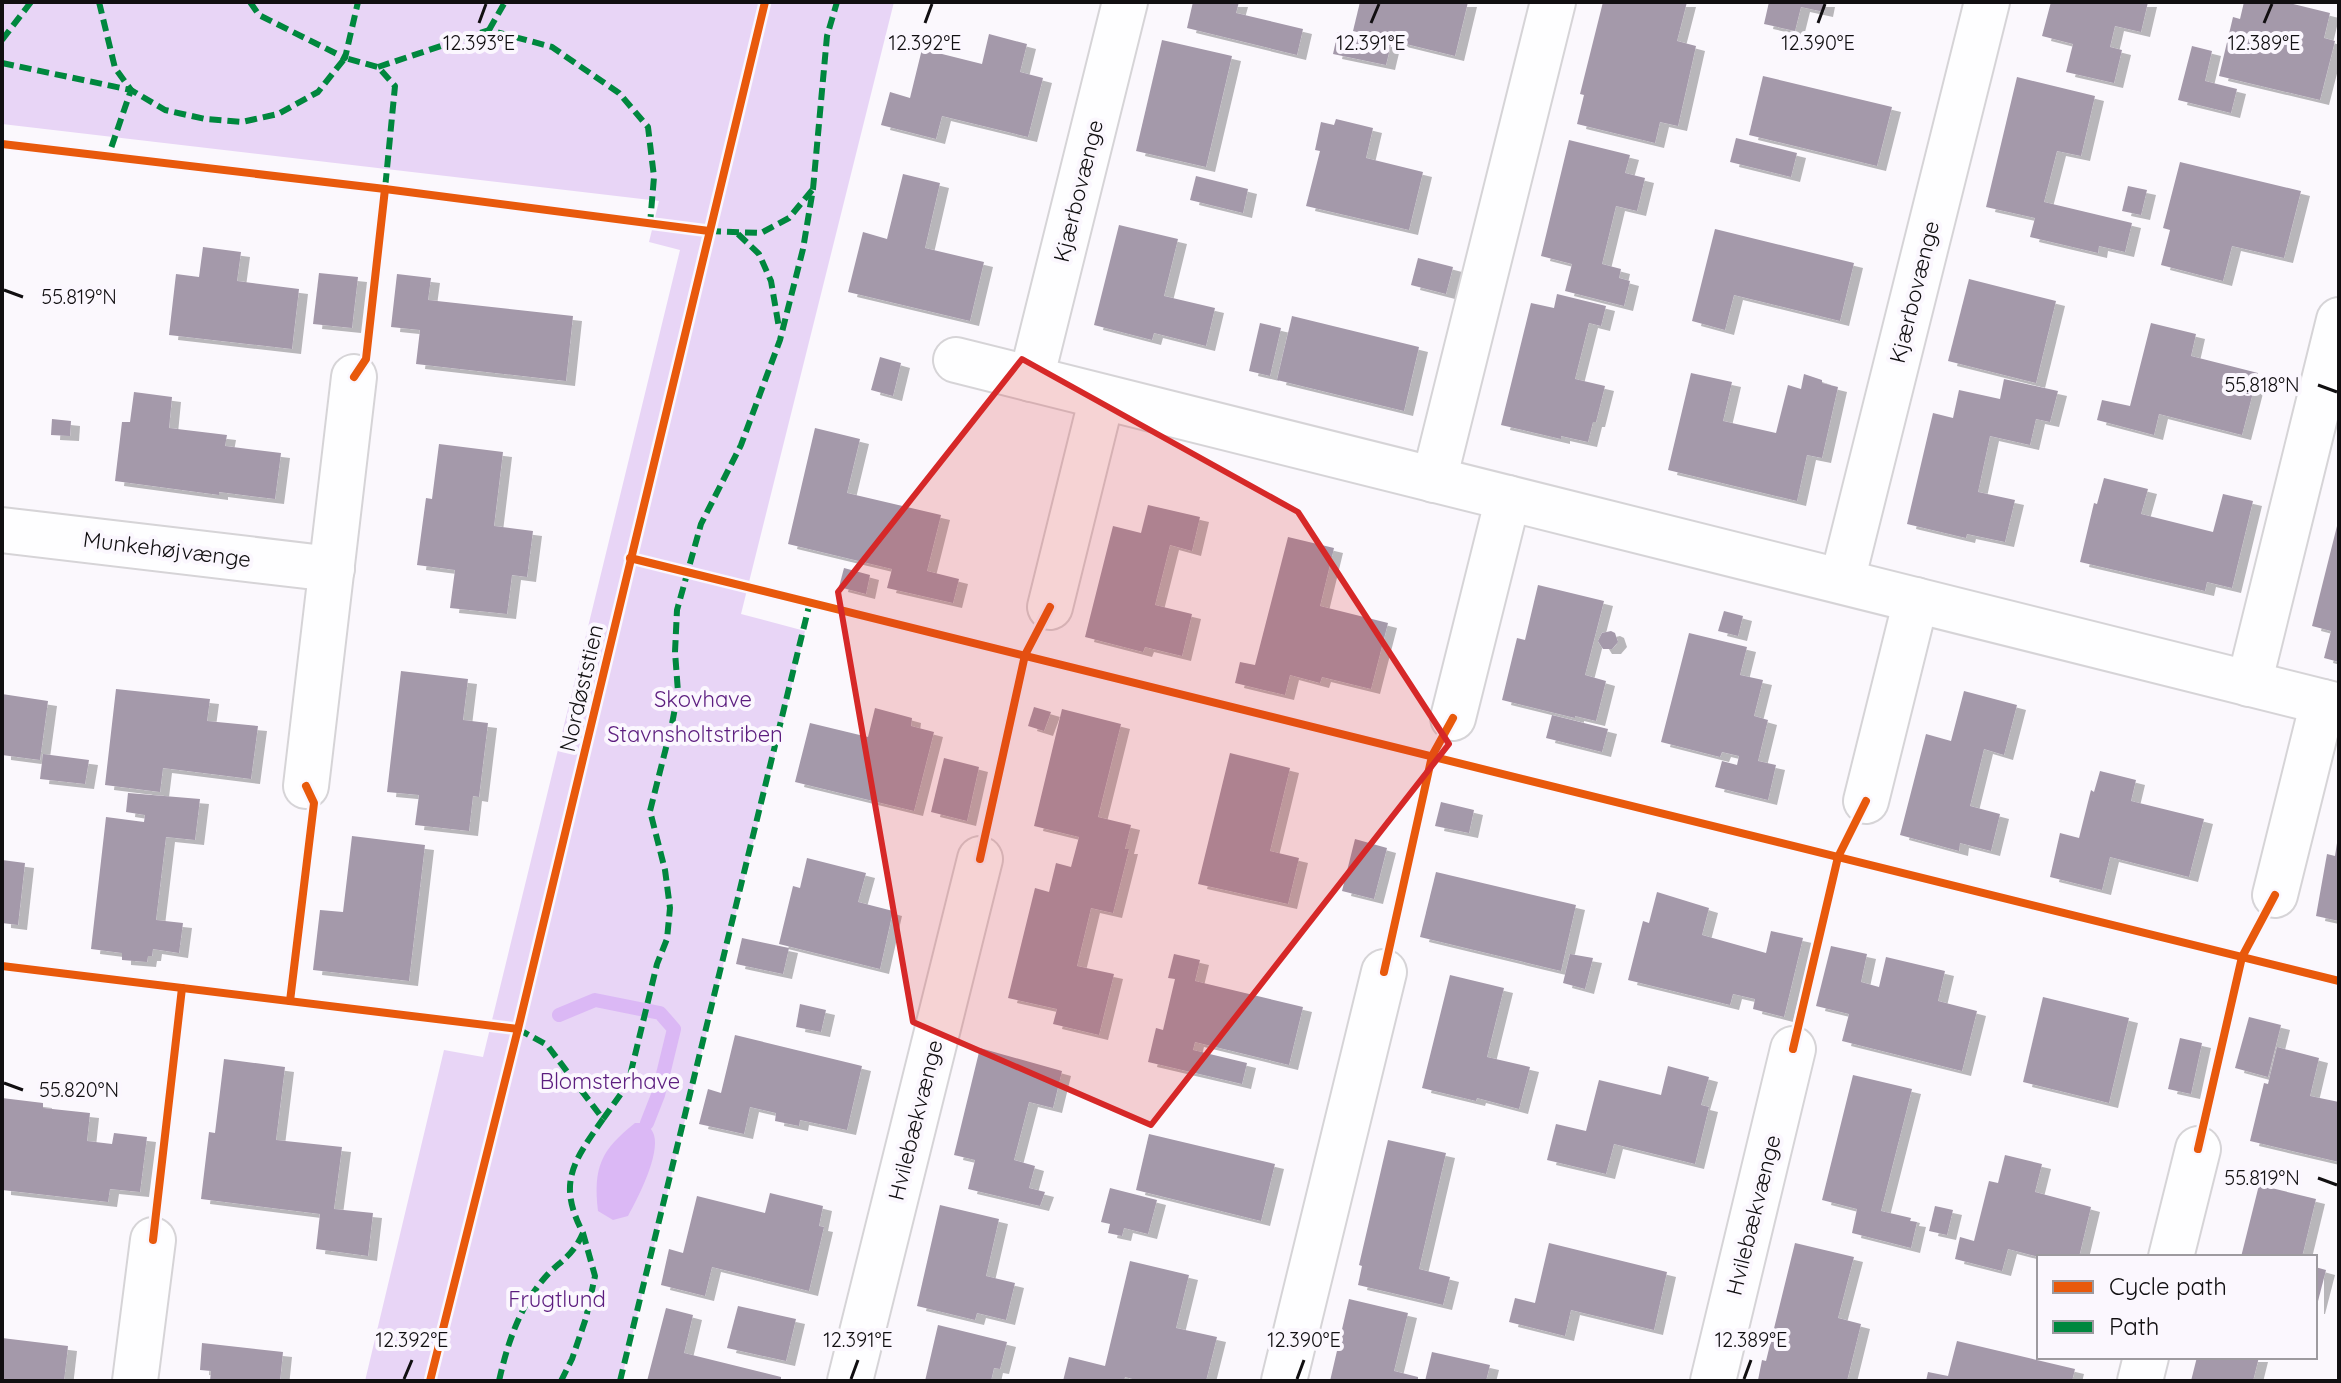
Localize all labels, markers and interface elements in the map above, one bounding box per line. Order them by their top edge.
text: 12.393°E [443,30,515,55]
text: 12.392°E [889,30,961,55]
text: 12.391°E [1336,30,1406,55]
text: 12.390°E [1781,30,1855,55]
text: 12.389°E [2228,30,2300,55]
street label: Kjærbovænge [1047,117,1109,265]
street label: Kjærbovænge [1883,218,1945,366]
text: 55.819°N [41,284,117,309]
text: 55.818°N [2224,372,2300,397]
street label: Munkehøjvænge [82,525,252,573]
street label: Nordøststien [553,622,609,754]
park label: Skovhave [654,685,752,713]
park label: Stavnsholtstriben [607,720,783,748]
street label: Hvilebækvænge [882,1037,948,1203]
park label: Blomsterhave [540,1067,680,1095]
text: 55.820°N [39,1077,119,1102]
street label: Hvilebækvænge [1720,1132,1786,1298]
text: 55.819°N [2224,1165,2300,1190]
legend [2037,1255,2317,1359]
text: Cycle path [2109,1271,2227,1301]
park label: Frugtlund [508,1285,606,1313]
text: Path [2109,1311,2160,1341]
text: 12.392°E [376,1327,448,1352]
text: 12.391°E [823,1327,893,1352]
text: 12.390°E [1267,1327,1341,1352]
text: 12.389°E [1715,1327,1787,1352]

